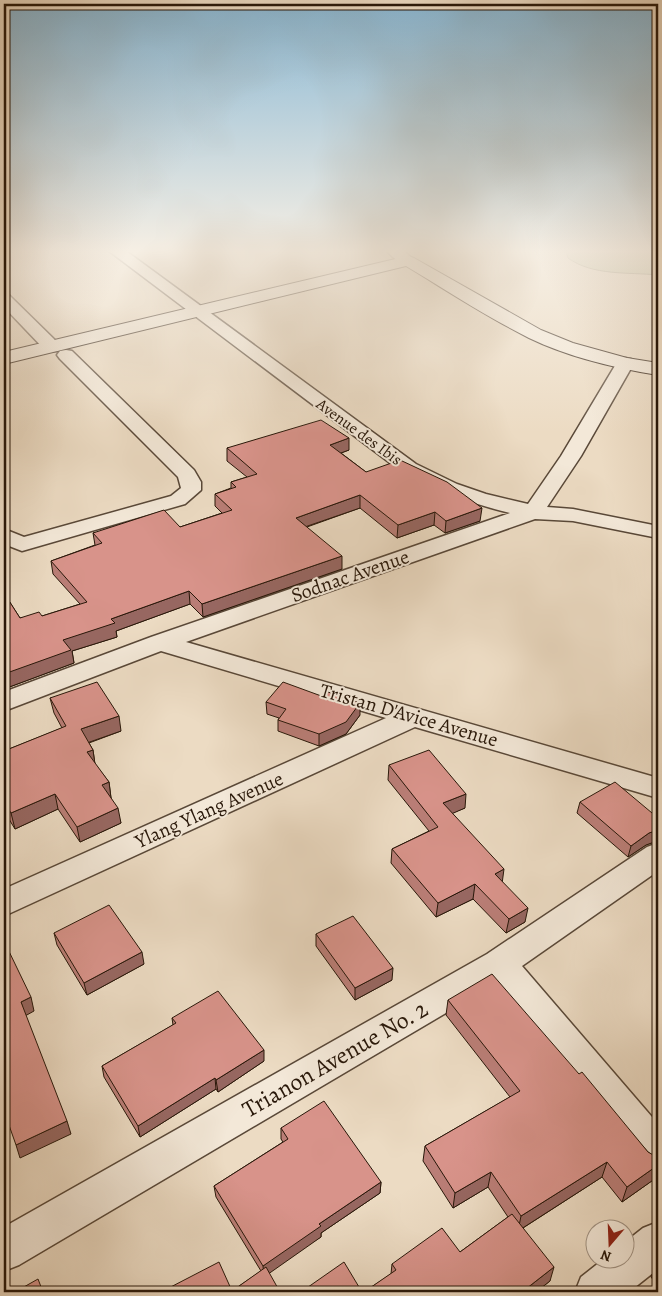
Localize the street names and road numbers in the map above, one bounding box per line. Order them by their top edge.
street label: Avenue des Ibis [311,393,406,471]
street label: Sodnac Avenue [287,543,413,609]
street label: Tristan D'Avice Avenue [317,677,501,753]
street label: Ylang Ylang Avenue [130,765,287,855]
street label: Trianon Avenue No. 2 [236,993,434,1125]

